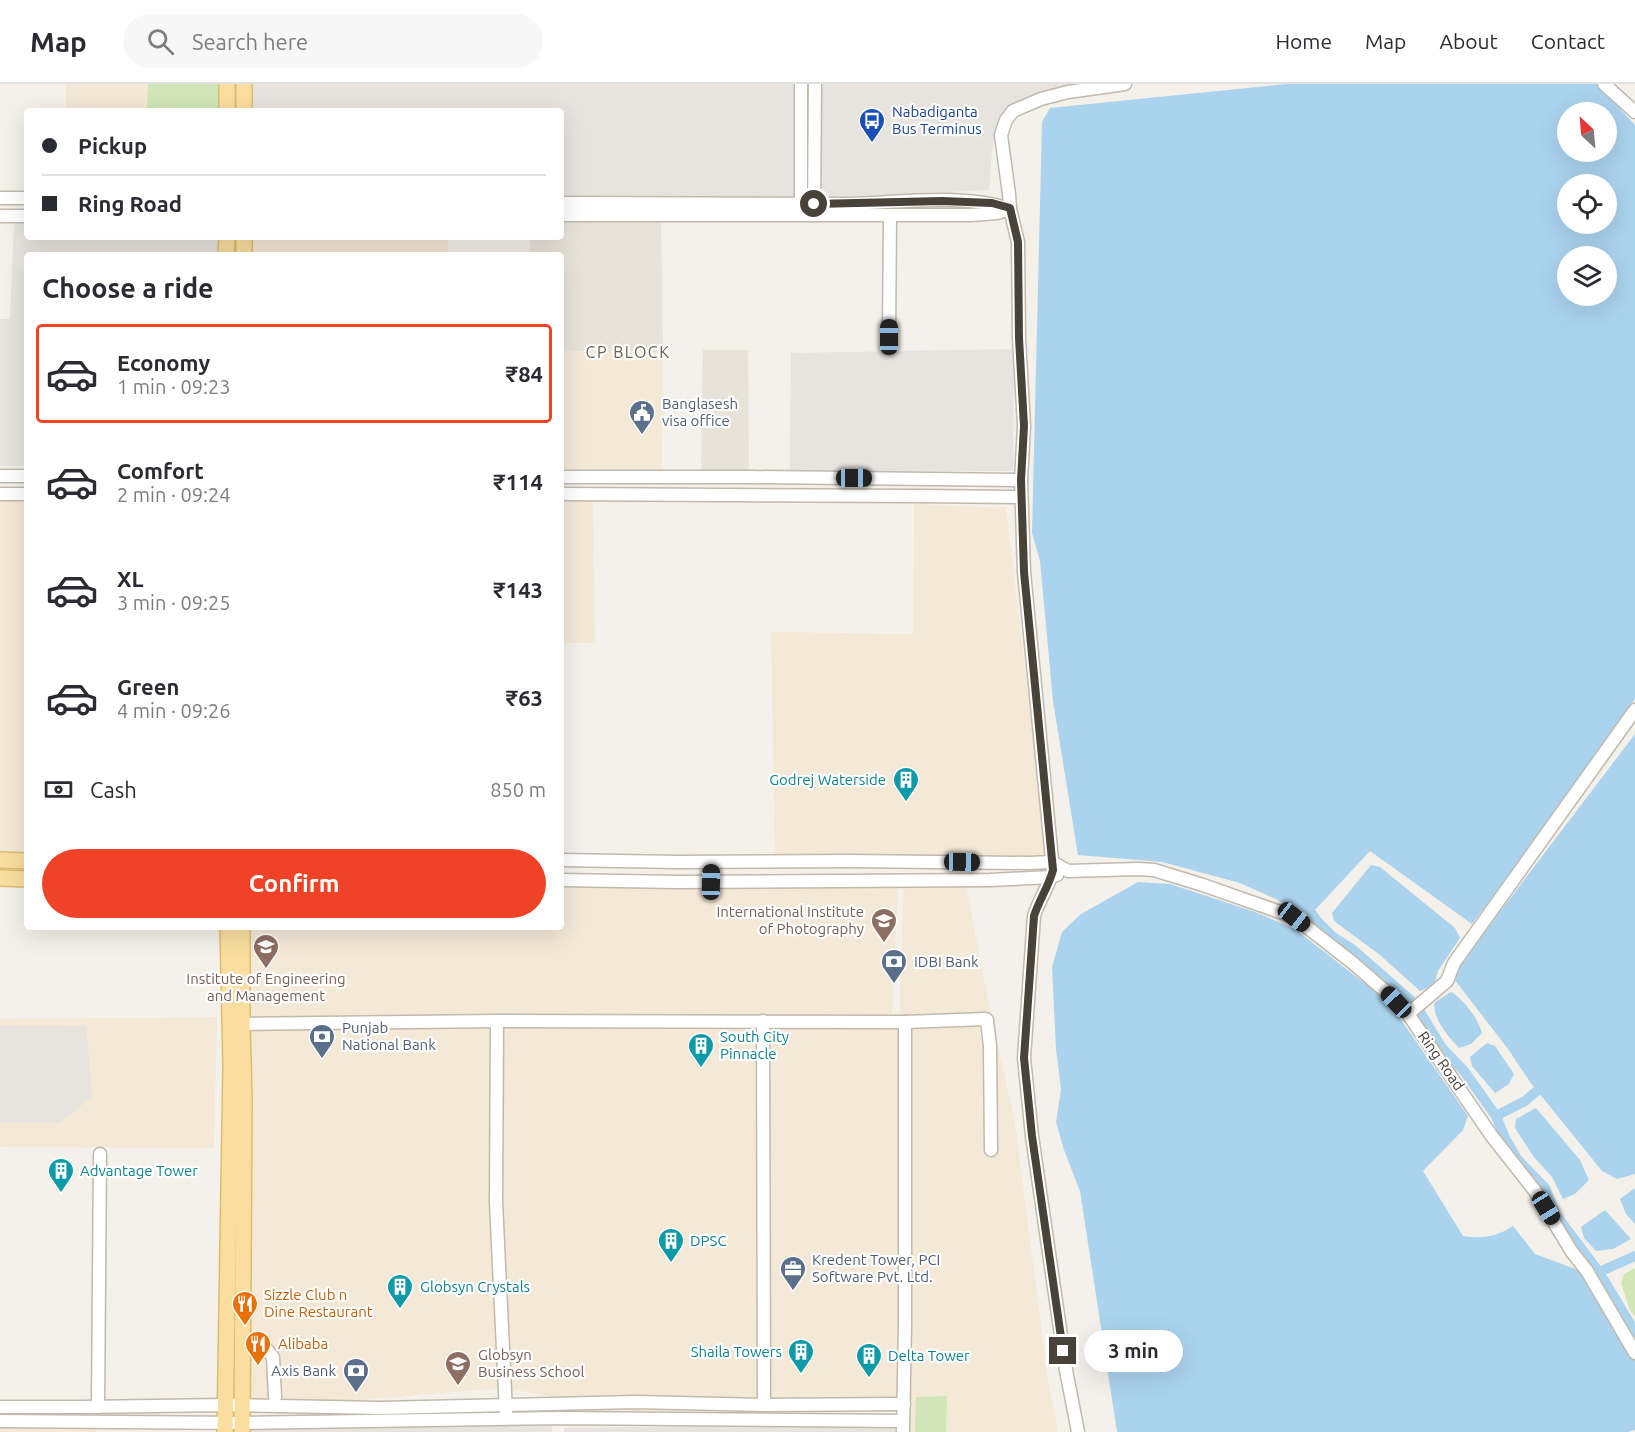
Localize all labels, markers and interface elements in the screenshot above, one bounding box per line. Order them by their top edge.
search box [123,14,543,68]
icon: search [144,25,177,58]
text: Map [30,26,87,57]
text: Search here [192,29,308,54]
text: Home [1275,29,1332,53]
text: Map [1365,29,1406,53]
text: About [1439,29,1498,53]
text: Contact [1531,29,1605,53]
north arrow [1557,102,1617,162]
map controls [1557,102,1617,306]
place label: Nabadiganta Bus Terminus [892,103,982,137]
bus stop icon: Nabadiganta Bus Terminus [857,106,887,144]
text: Pickup [78,133,147,158]
button: locate [1557,174,1617,234]
route start [800,190,827,217]
text: Ring Road [78,191,182,216]
button: layers [1557,246,1617,306]
text: Choose a ride [42,273,214,303]
car [880,319,898,355]
district label: CP BLOCK [586,343,670,361]
icon: car [45,347,99,401]
text: Economy [117,350,210,375]
text: ₹84 [506,361,543,386]
text: 1 min · 09:23 [117,375,231,398]
place label: Banglasesh visa office [662,395,738,429]
public building icon: Banglasesh visa office [627,398,657,436]
icon: car [45,455,99,509]
text: Comfort [117,458,204,483]
text: ₹114 [493,469,543,494]
car [836,469,872,487]
text: 2 min · 09:24 [117,483,231,506]
icon: car [45,563,99,617]
text: XL [117,566,144,591]
text: ₹143 [493,577,543,602]
text: 3 min · 09:25 [117,591,231,614]
icon: car [45,671,99,725]
text: Green [117,674,179,699]
text: ₹63 [506,685,543,710]
text: 4 min · 09:26 [117,699,231,722]
building icon: Godrej Waterside [891,765,921,803]
place label: Godrej Waterside [769,771,886,788]
icon: cash [42,773,75,806]
text: Cash [90,777,137,802]
text: 850 m [490,778,546,801]
button: Confirm [42,849,546,918]
car [944,853,980,871]
car [702,864,720,900]
car [1274,899,1314,935]
place label: International Institute of Photography [716,903,864,937]
school or university icon: International Institute of Photography [869,906,899,944]
school or university icon: Institute of Engineering and Management [251,932,281,970]
bank icon: IDBI Bank [879,947,909,985]
place label: IDBI Bank [914,953,979,970]
place label: Institute of Engineering and Management [186,970,346,1004]
car [1377,983,1415,1021]
place label: Punjab National Bank [342,1019,436,1053]
bank icon: Punjab National Bank [307,1022,337,1060]
place label: South City Pinnacle [720,1028,789,1062]
street label: Ring Road [1415,1028,1468,1094]
building icon: South City Pinnacle [686,1031,716,1069]
building icon: Advantage Tower [46,1156,76,1194]
place label: Advantage Tower [80,1162,198,1179]
car [1529,1188,1563,1228]
building icon: DPSC [656,1226,686,1264]
place label: DPSC [690,1232,727,1249]
place label: Kredent Tower, PCI Software Pvt. Ltd. [812,1251,940,1285]
office icon: Kredent Tower, PCI Software Pvt. Ltd. [778,1254,808,1292]
building icon: Globsyn Crystals [385,1272,415,1310]
place label: Globsyn Crystals [420,1278,530,1295]
place label: Sizzle Club n Dine Restaurant [264,1286,373,1320]
restaurant icon: Sizzle Club n Dine Restaurant [230,1289,260,1327]
restaurant icon: Alibaba [243,1329,273,1367]
callout: 3 min [1084,1330,1183,1372]
place label: Alibaba [278,1335,328,1352]
building icon: Shaila Towers [786,1337,816,1375]
route end [1049,1337,1076,1364]
text: 3 min [1108,1339,1159,1362]
building icon: Delta Tower [854,1341,884,1379]
place label: Shaila Towers [691,1343,782,1360]
place label: Globsyn Business School [478,1346,584,1380]
place label: Delta Tower [888,1347,970,1364]
school or university icon: Globsyn Business School [443,1349,473,1387]
bank icon: Axis Bank [341,1356,371,1394]
place label: Axis Bank [271,1362,336,1379]

